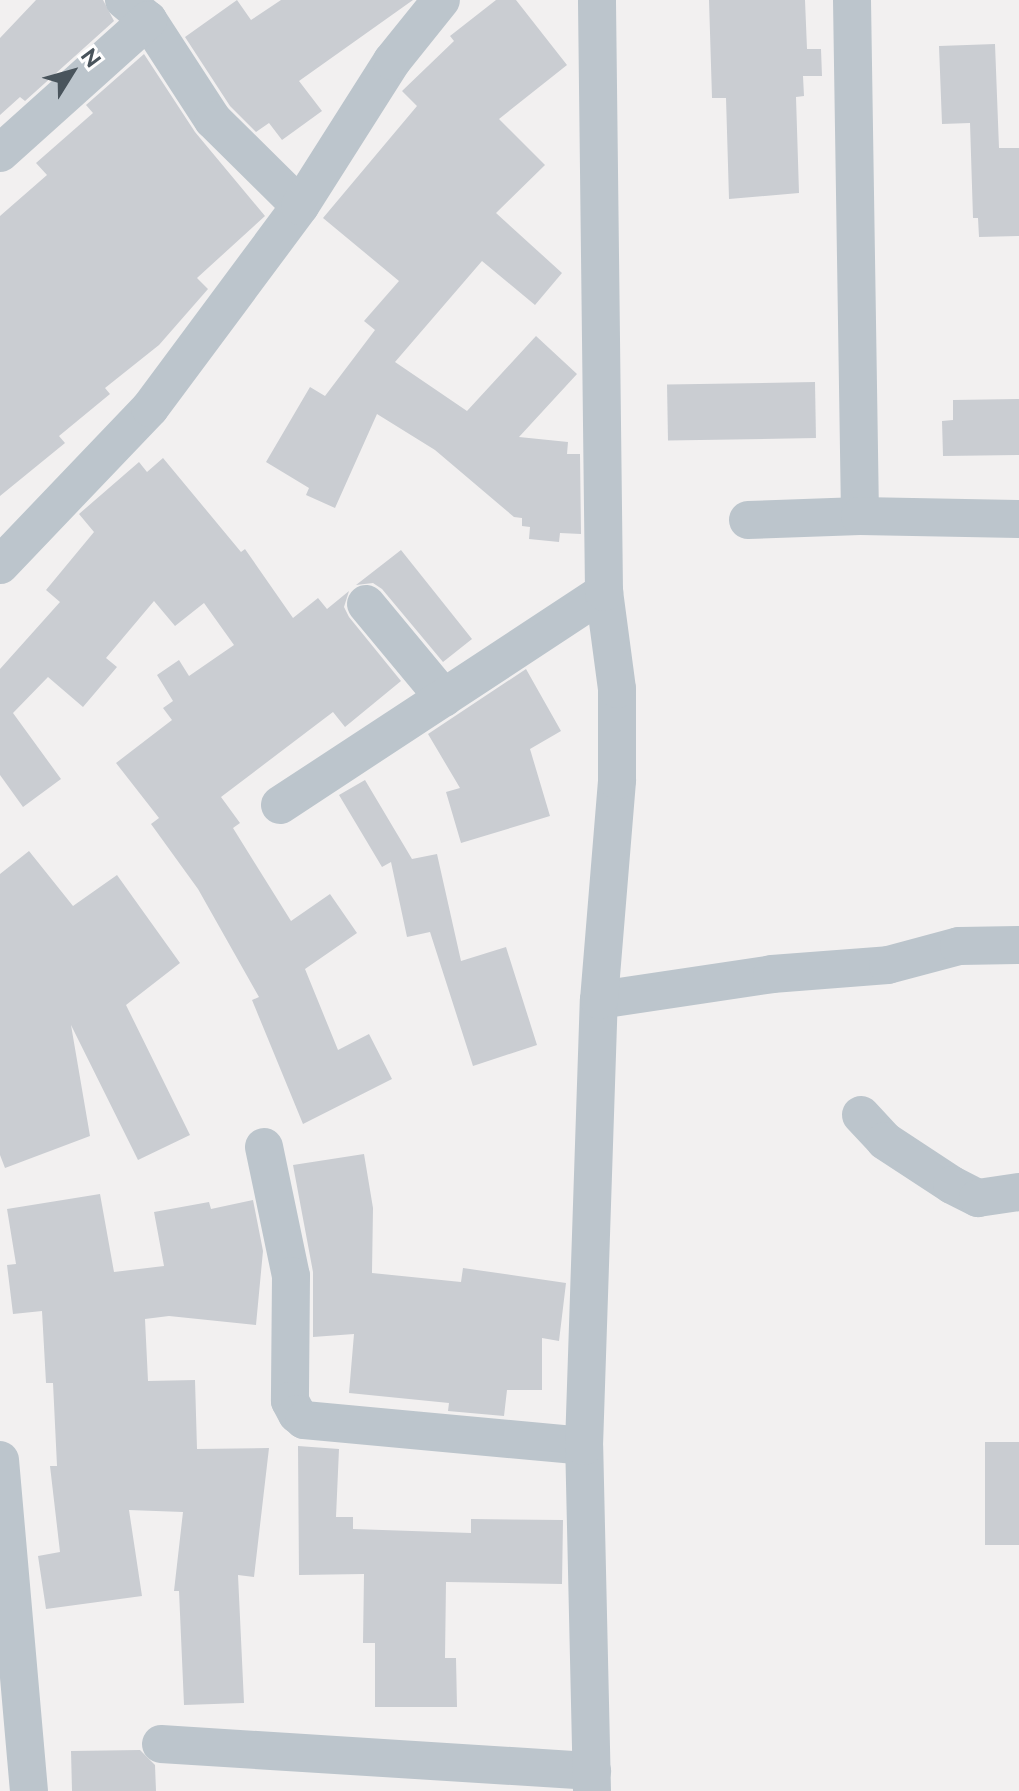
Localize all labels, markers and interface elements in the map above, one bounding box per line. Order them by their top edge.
north arrow [32,32,112,112]
text: N [76,43,107,72]

